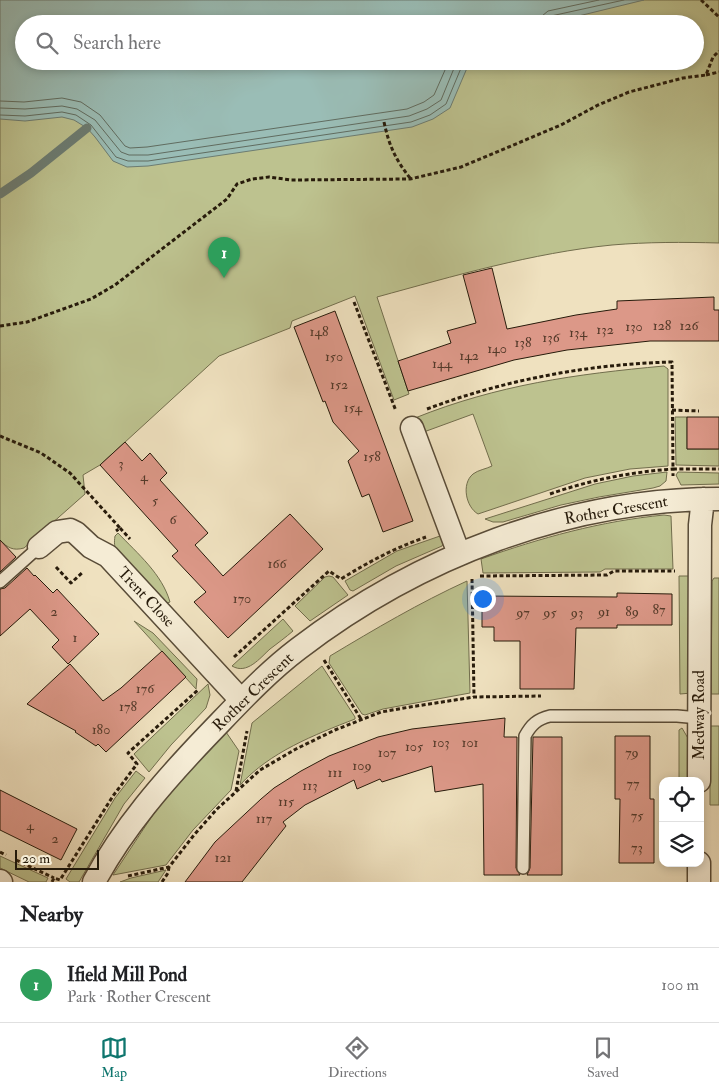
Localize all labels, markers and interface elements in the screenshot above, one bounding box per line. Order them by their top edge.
search box [15,15,704,70]
icon: search [33,29,61,57]
text: Search here [73,31,161,55]
pin: 1 [208,237,240,278]
house number: 128 [653,317,672,334]
house number: 126 [679,317,700,334]
house number: 130 [625,318,643,335]
house number: 132 [596,321,614,338]
house number: 148 [309,323,329,340]
house number: 134 [569,324,588,341]
house number: 136 [542,329,561,346]
house number: 138 [515,334,532,351]
house number: 140 [487,340,507,357]
house number: 142 [459,347,479,364]
house number: 150 [325,348,343,365]
house number: 144 [432,355,453,372]
house number: 152 [330,376,348,393]
house number: 154 [344,399,364,416]
house number: 158 [363,448,381,465]
house number: 3 [118,455,124,472]
house number: 4 [140,468,149,485]
street label: Rother Crescent [563,491,669,529]
house number: 5 [152,492,159,509]
house number: 6 [169,511,177,528]
house number: 166 [267,555,287,572]
street label: Trent Close [113,563,179,632]
your location [470,586,496,612]
house number: 170 [233,590,251,607]
house number: 87 [653,601,666,618]
house number: 2 [50,603,58,620]
house number: 91 [597,603,610,620]
house number: 89 [625,603,639,620]
house number: 97 [515,604,530,621]
house number: 95 [542,604,558,621]
house number: 93 [570,604,583,621]
house number: 1 [73,629,78,646]
street label: Rother Crescent [208,648,298,736]
street label: Medway Road [689,670,709,760]
house number: 176 [136,680,155,697]
house number: 178 [119,698,137,715]
house number: 180 [92,721,110,738]
house number: 103 [432,734,450,751]
house number: 101 [461,734,479,751]
house number: 105 [405,738,424,755]
house number: 107 [378,744,397,761]
house number: 79 [625,744,639,761]
house number: 109 [352,757,372,774]
house number: 111 [328,764,343,781]
house number: 77 [627,775,640,792]
house number: 113 [302,777,318,794]
map controls [659,777,704,867]
button: locate [659,777,704,822]
house number: 115 [278,793,295,810]
house number: 75 [631,807,644,824]
house number: 117 [256,810,273,827]
house number: 4 [26,817,35,834]
button: layers [659,822,704,867]
house number: 2 [51,830,59,847]
house number: 73 [631,839,643,856]
scale bar [15,847,99,870]
house number: 121 [214,849,232,866]
text: 20 m [22,850,50,867]
text: Nearby [20,901,83,928]
text: Ifield Mill Pond [67,963,187,987]
text: 1 [33,975,39,995]
text: 100 m [661,975,699,995]
text: Park · Rother Crescent [67,987,211,1007]
tab: Map [100,1034,128,1081]
tab: Directions [328,1034,387,1081]
tab: Saved [587,1034,619,1081]

